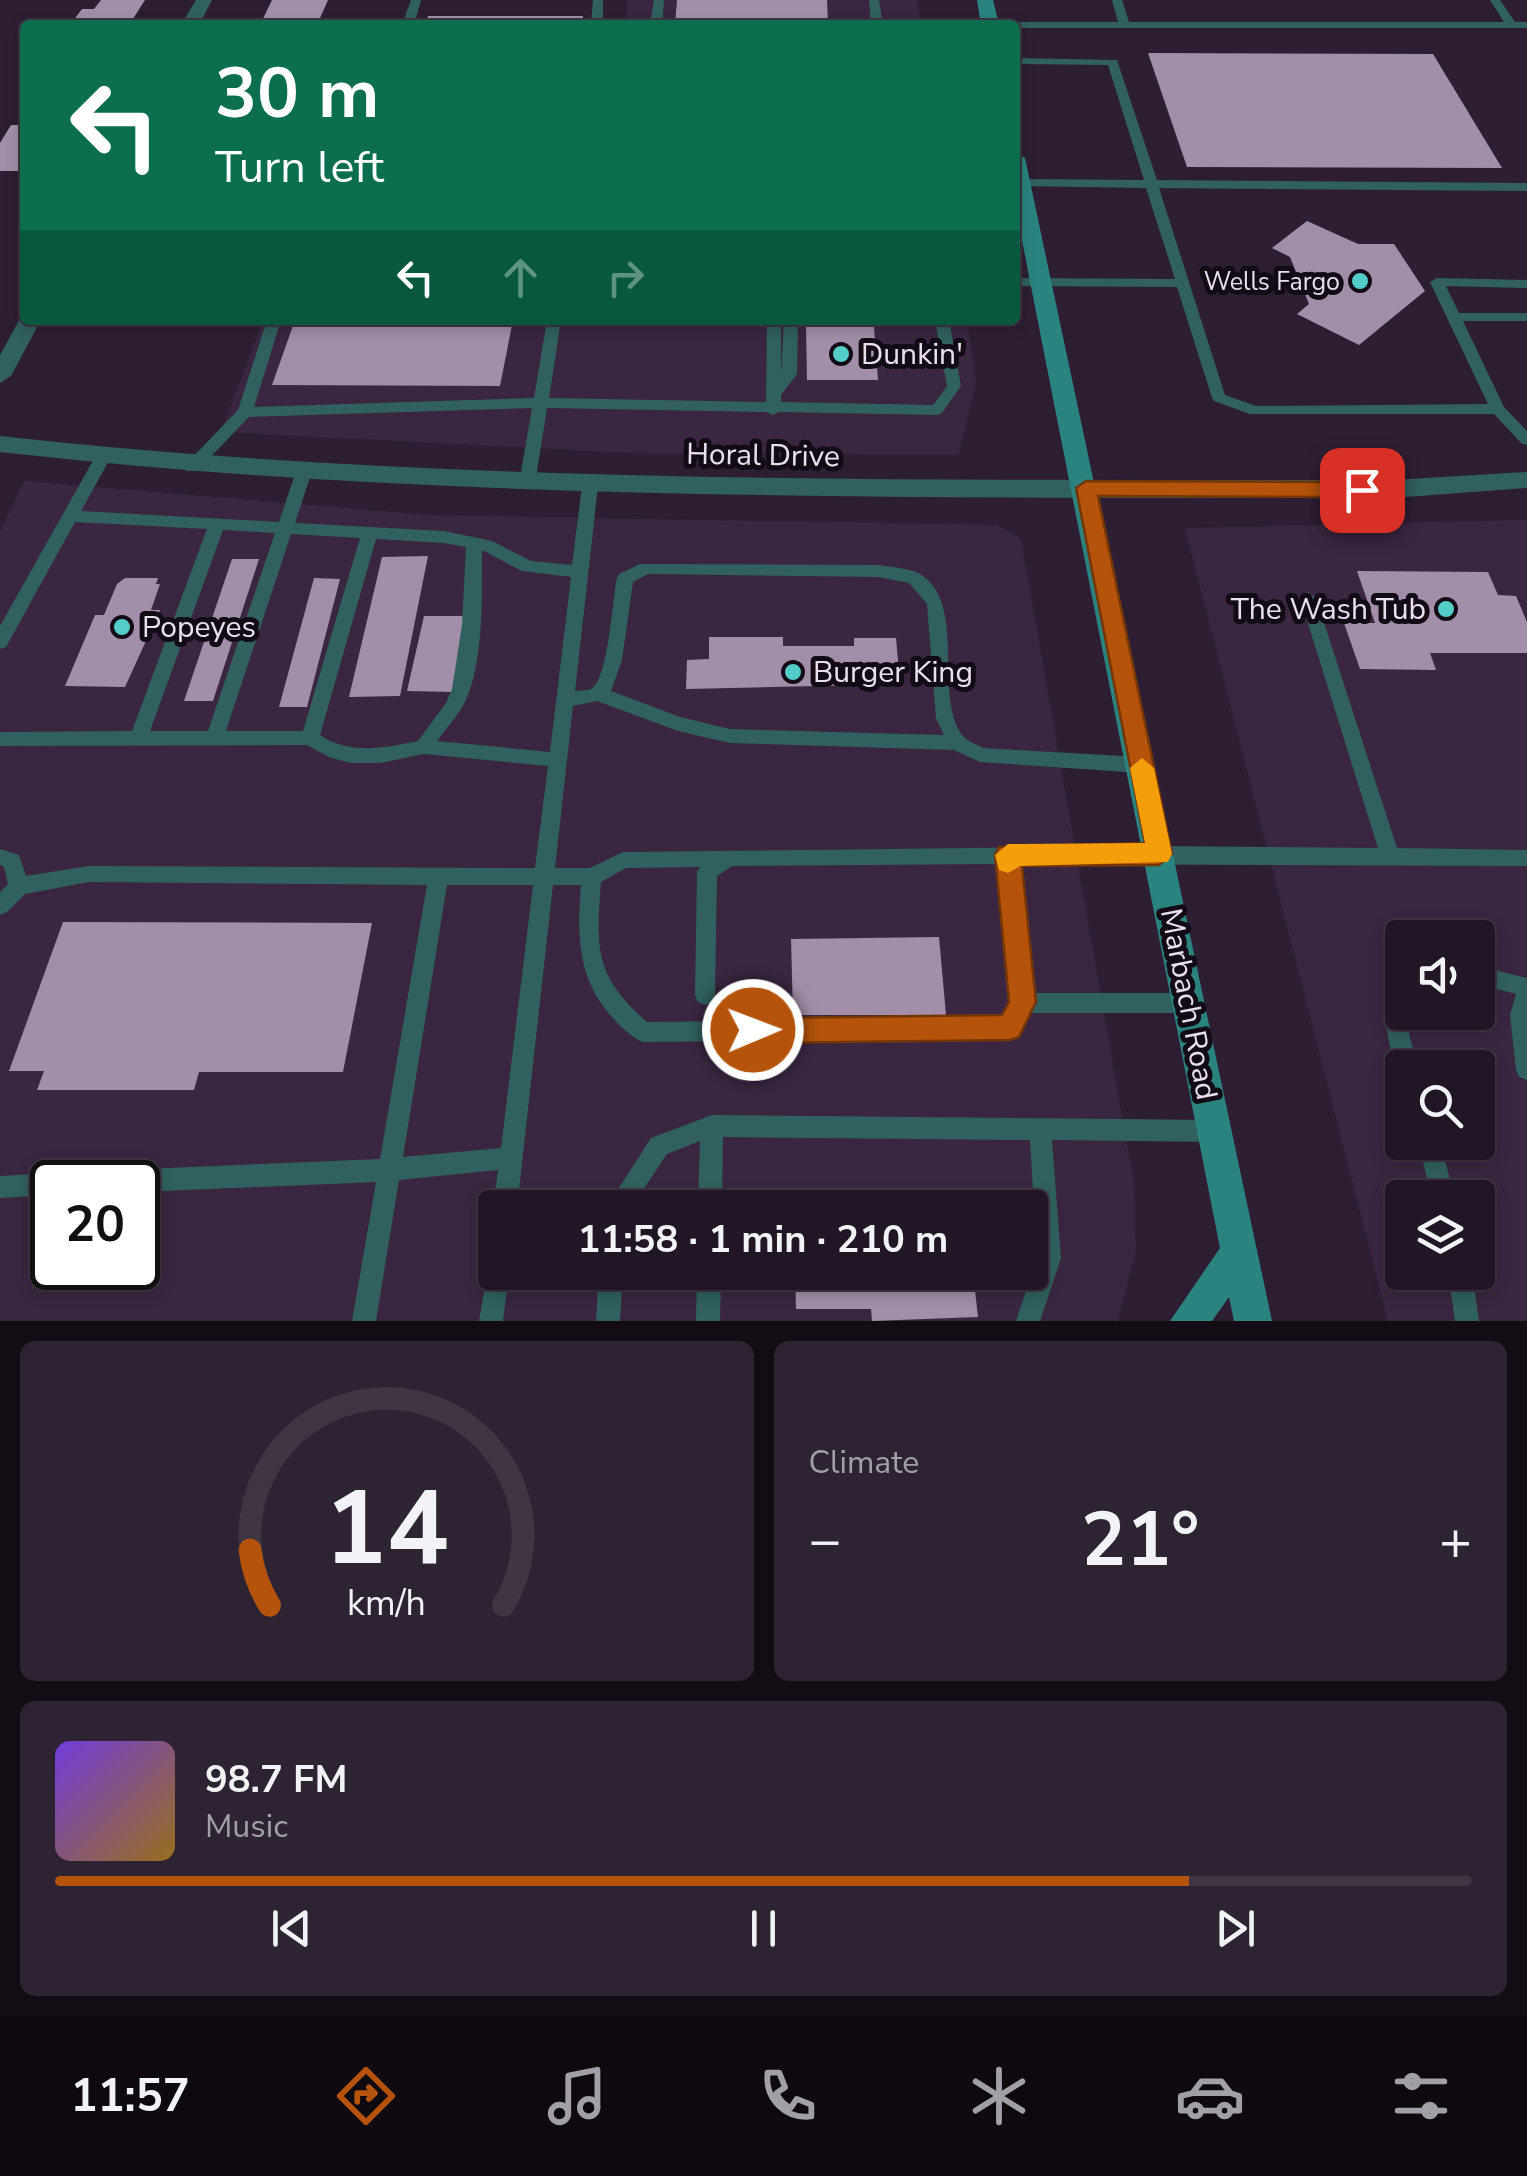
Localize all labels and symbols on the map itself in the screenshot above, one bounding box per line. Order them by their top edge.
place label: Wells Fargo [1204,265,1340,299]
marker: Wells Fargo [1349,270,1371,292]
place label: Dunkin' [861,334,963,375]
marker: Dunkin' [830,343,852,365]
street label: Horal Drive [686,434,840,477]
pin [1320,448,1405,533]
place label: The Wash Tub [1231,589,1426,630]
marker: The Wash Tub [1435,598,1457,620]
place label: Popeyes [142,607,256,648]
marker: Popeyes [111,616,133,638]
place label: Burger King [813,652,973,693]
marker: Burger King [782,661,804,683]
street label: Marbach Road [1150,905,1227,1103]
position arrow [701,978,805,1082]
speed limit sign: 20 [30,1160,160,1290]

